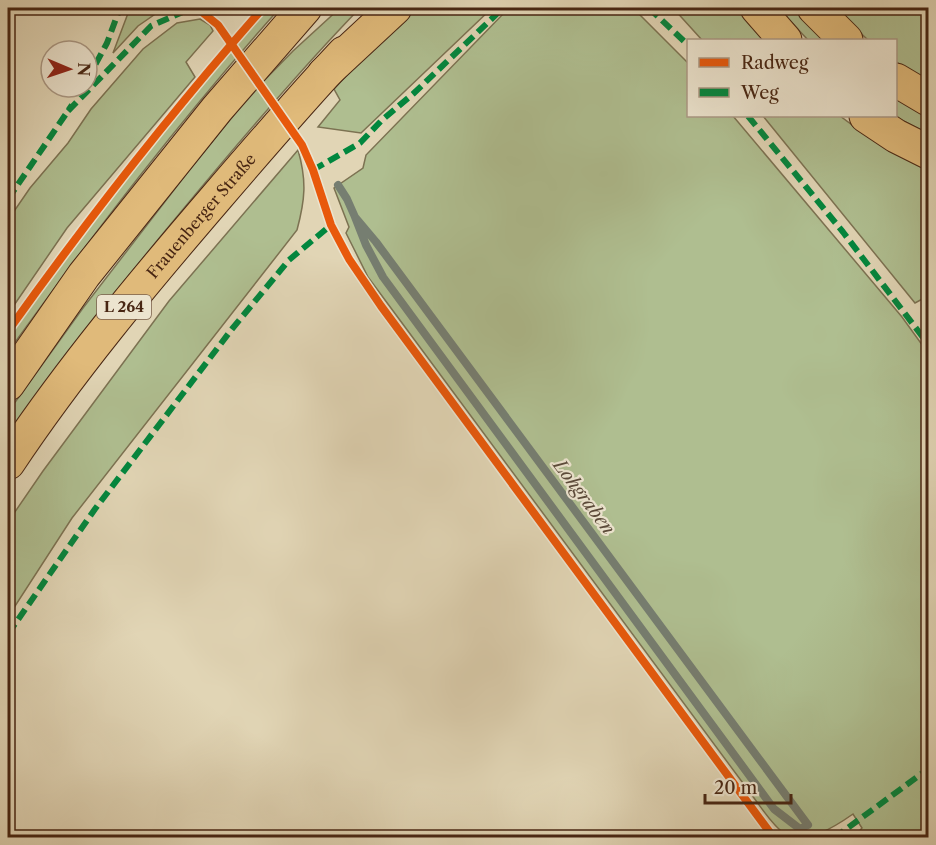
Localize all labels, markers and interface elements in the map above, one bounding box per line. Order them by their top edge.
north arrow [39,39,99,99]
legend [687,39,897,117]
text: Radweg [741,52,809,74]
text: N [74,62,94,77]
text: Weg [740,82,779,104]
street label: Frauenberger Straße [142,149,260,282]
road number: L 264 [97,295,151,319]
water label: Lohgraben [547,454,619,539]
scale bar [705,767,790,805]
text: 20 m [714,777,758,799]

